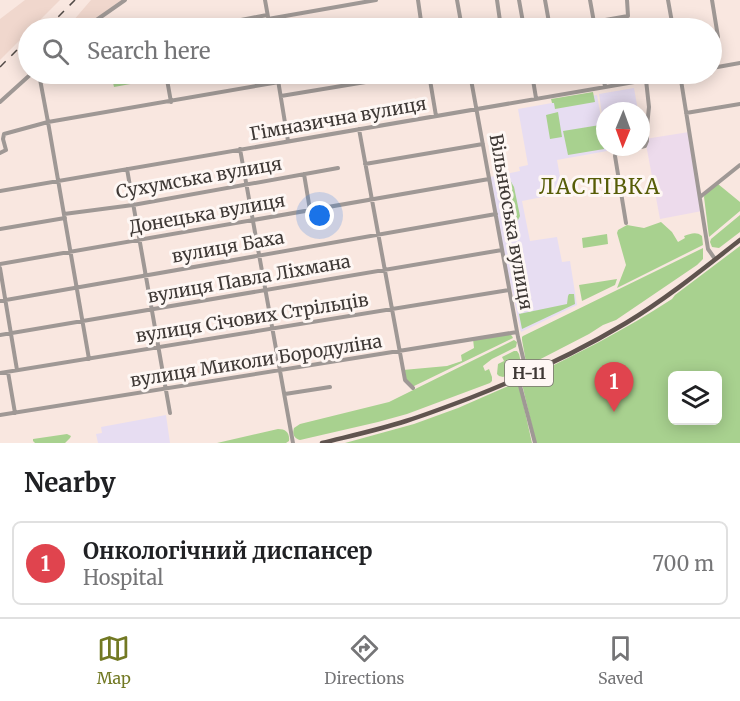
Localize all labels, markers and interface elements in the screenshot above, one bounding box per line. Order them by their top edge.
search box [18,18,722,84]
icon: search [39,35,72,68]
text: Search here [87,37,210,65]
street label: Гімназична вулиця [248,92,428,145]
north arrow [596,102,650,156]
street label: Вільнюська вулиця [485,132,538,312]
street label: Сухумська вулиця [114,152,284,203]
district label: ЛАСТІВКА [539,173,661,200]
street label: Донецька вулиця [127,188,287,239]
your location [305,201,334,230]
street label: вулиця Баха [170,225,286,268]
street label: вулиця Павла Ліхмана [146,249,353,308]
street label: вулиця Січових Стрільців [134,288,370,347]
street label: вулиця Миколи Бородуліна [128,329,384,392]
road number: Н-11 [505,360,553,386]
pin: 1 [594,362,634,412]
map controls [668,371,722,425]
button: layers [668,371,722,425]
text: Nearby [24,466,116,499]
text: Онкологічний диспансер [83,537,373,565]
text: 1 [41,551,50,576]
text: 700 m [653,551,714,576]
text: Hospital [83,565,163,590]
tab: Map [97,632,131,688]
tab: Directions [324,632,404,688]
tab: Saved [598,632,643,688]

